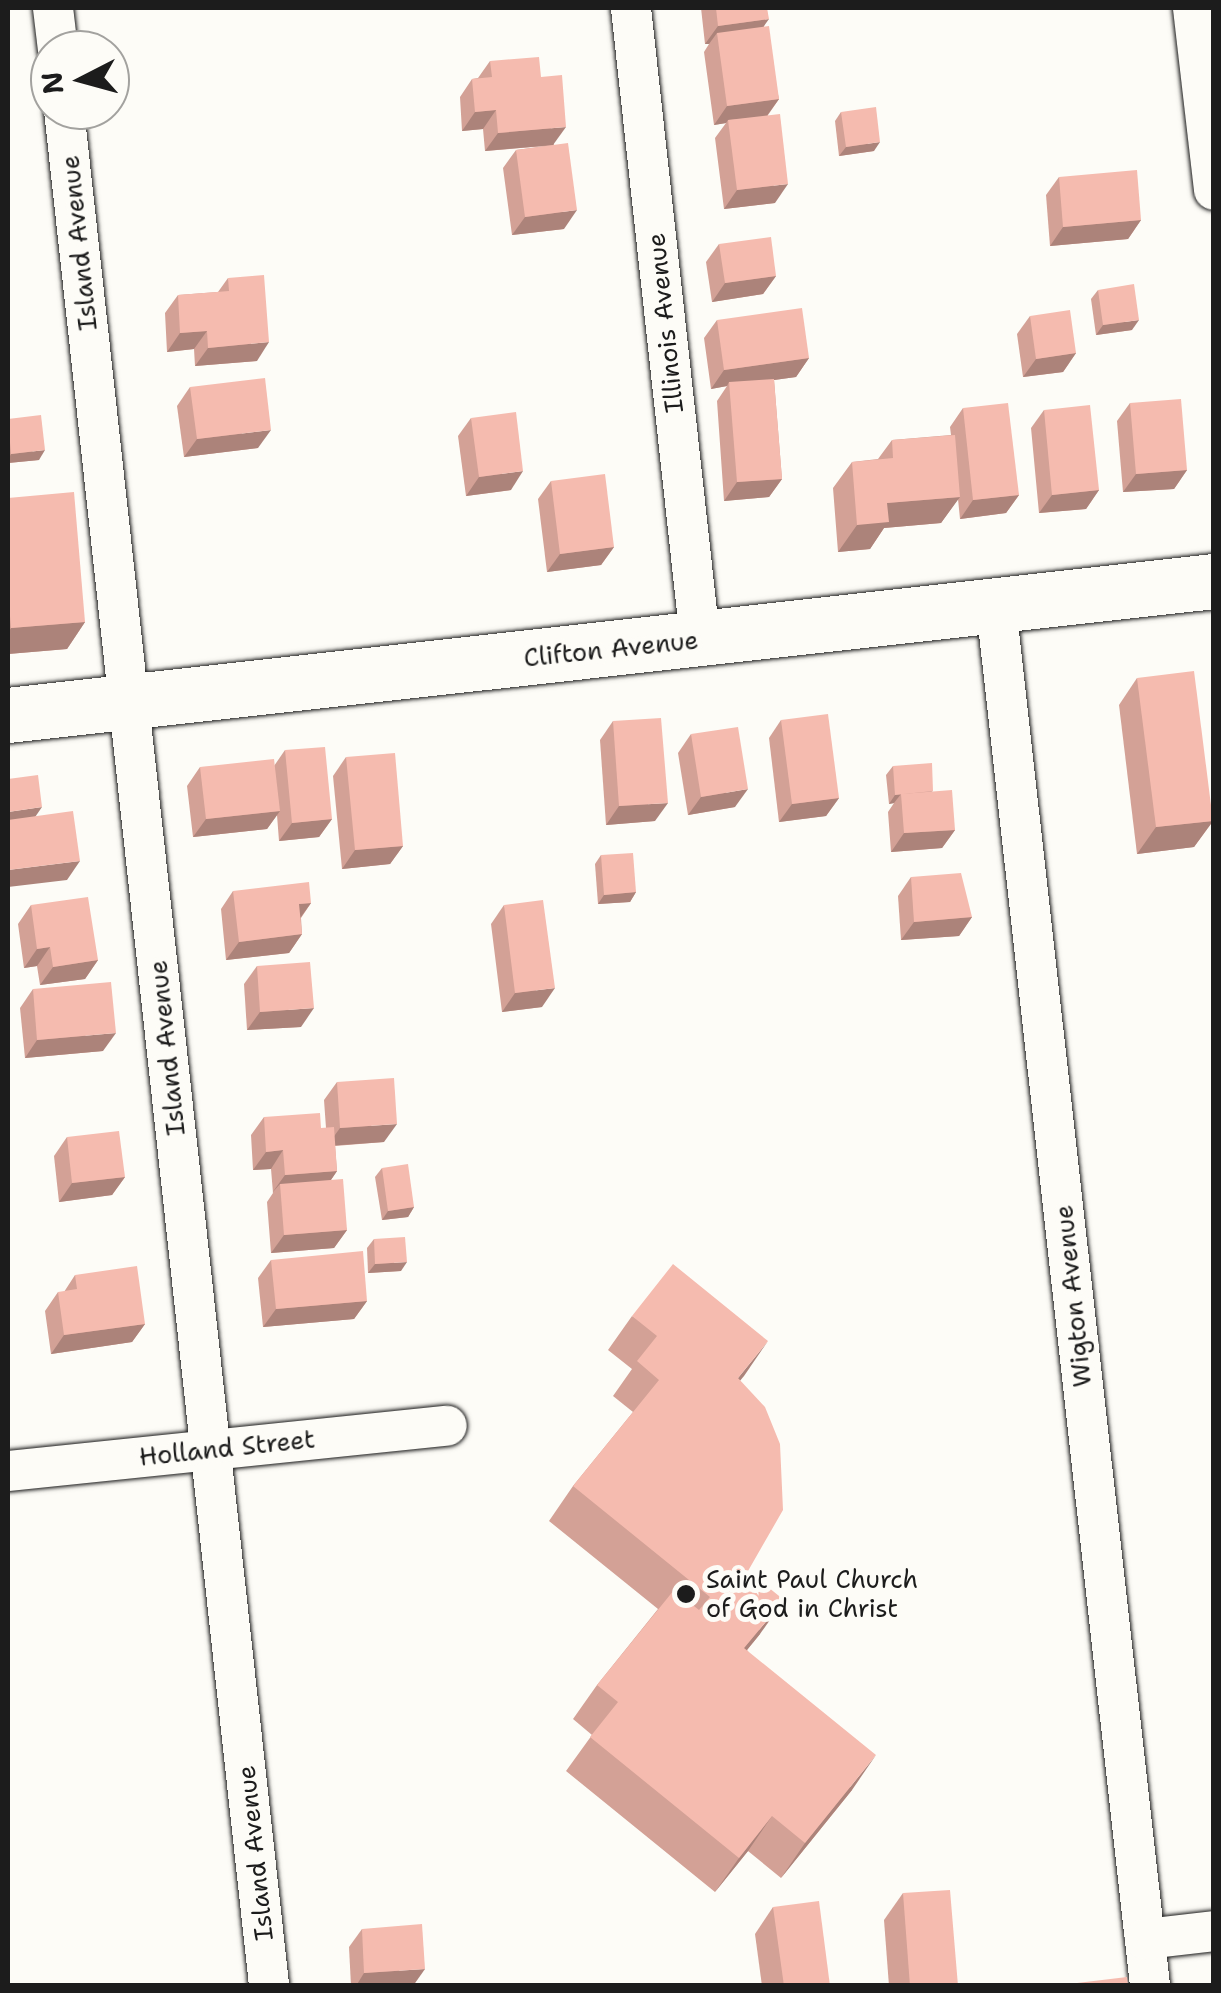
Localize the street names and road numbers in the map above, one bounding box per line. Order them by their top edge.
street label: Island Avenue [55,154,103,332]
street label: Illinois Avenue [641,231,689,415]
street label: Clifton Avenue [522,625,700,673]
street label: Island Avenue [143,959,191,1137]
street label: Wigton Avenue [1049,1203,1097,1389]
street label: Holland Street [138,1424,316,1472]
street label: Island Avenue [231,1764,279,1942]

